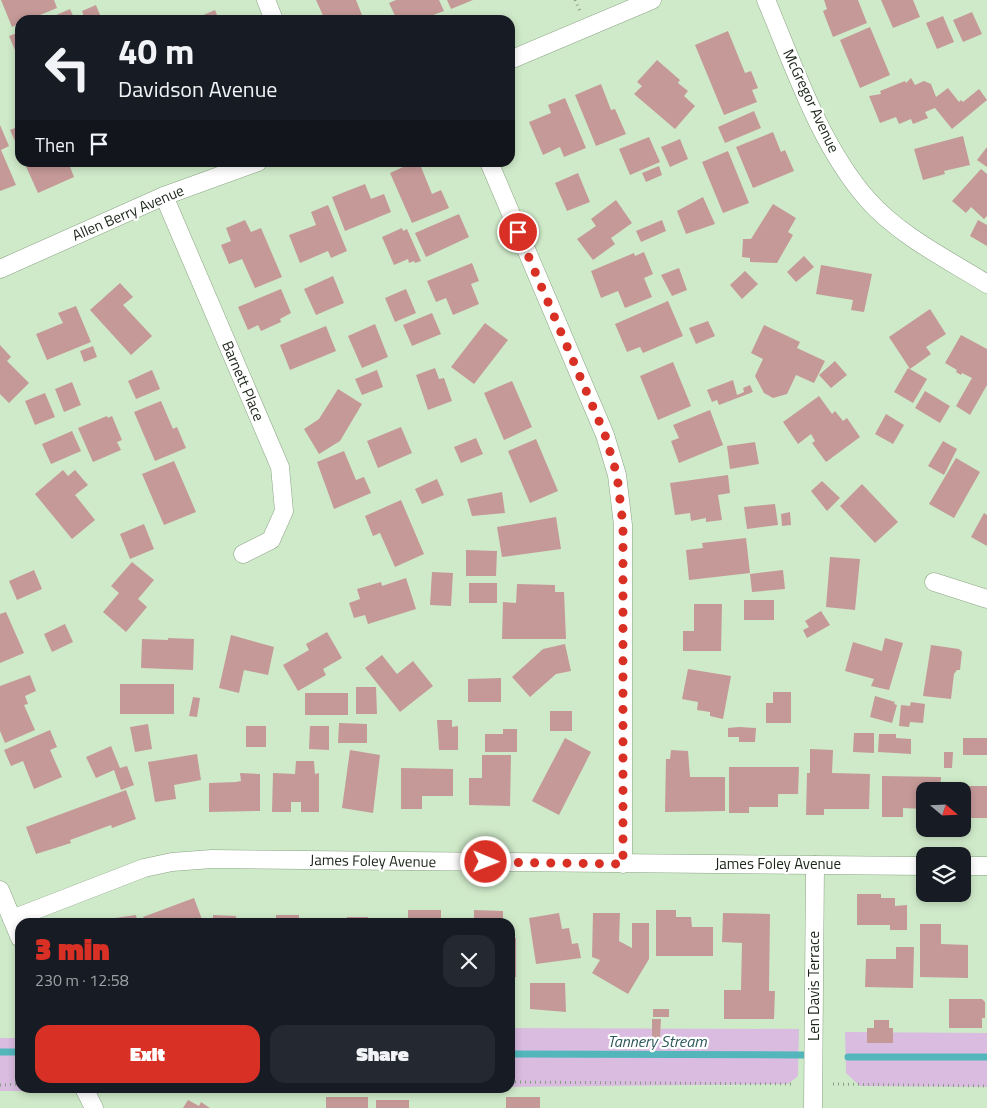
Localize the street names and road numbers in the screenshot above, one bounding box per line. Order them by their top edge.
street label: McGregor Avenue [777,45,846,156]
street label: Allen Berry Avenue [68,179,187,246]
street label: Barnett Place [216,337,271,425]
street label: James Foley Avenue [310,848,436,873]
street label: James Foley Avenue [715,852,841,875]
street label: Len Davis Terrace [802,931,825,1041]

